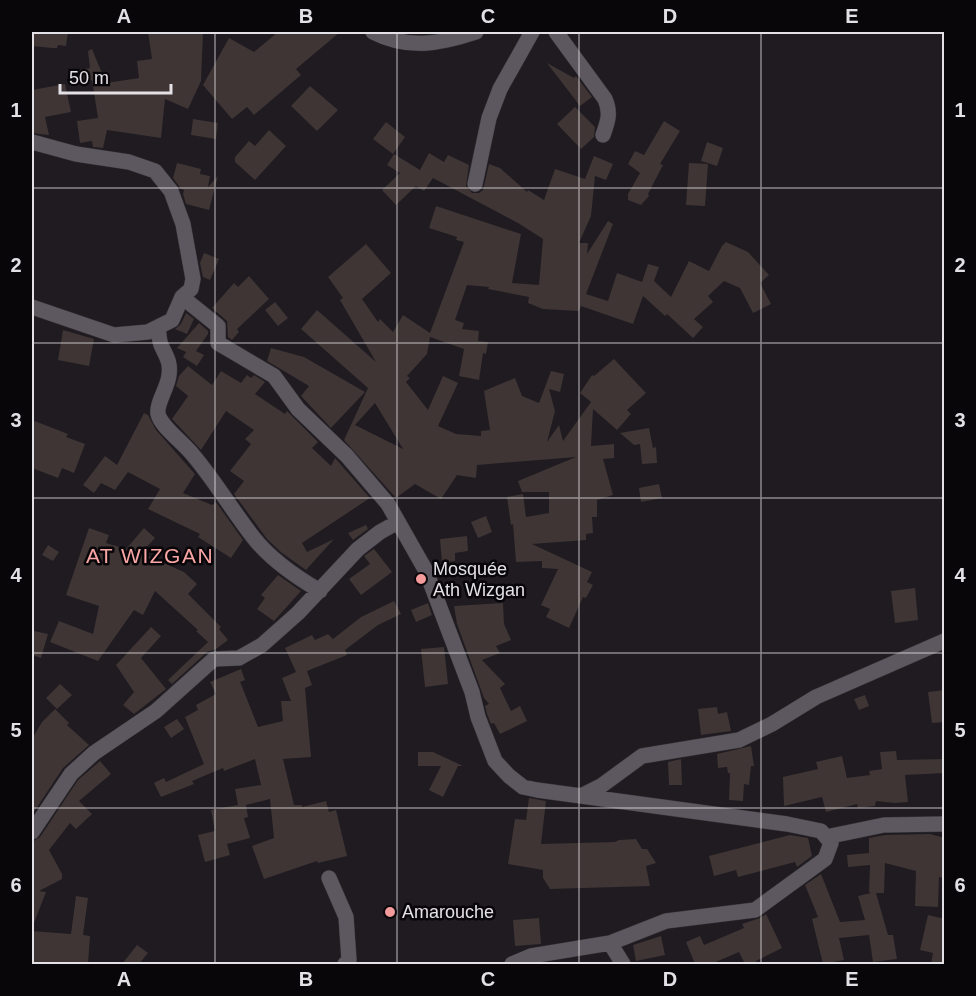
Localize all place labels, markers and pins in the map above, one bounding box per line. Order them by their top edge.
place label: Mosquée Ath Wizgan [433,559,525,600]
marker: Mosquée Ath Wizgan [414,572,428,586]
place label: Amarouche [402,902,494,922]
marker: Amarouche [383,905,397,919]

